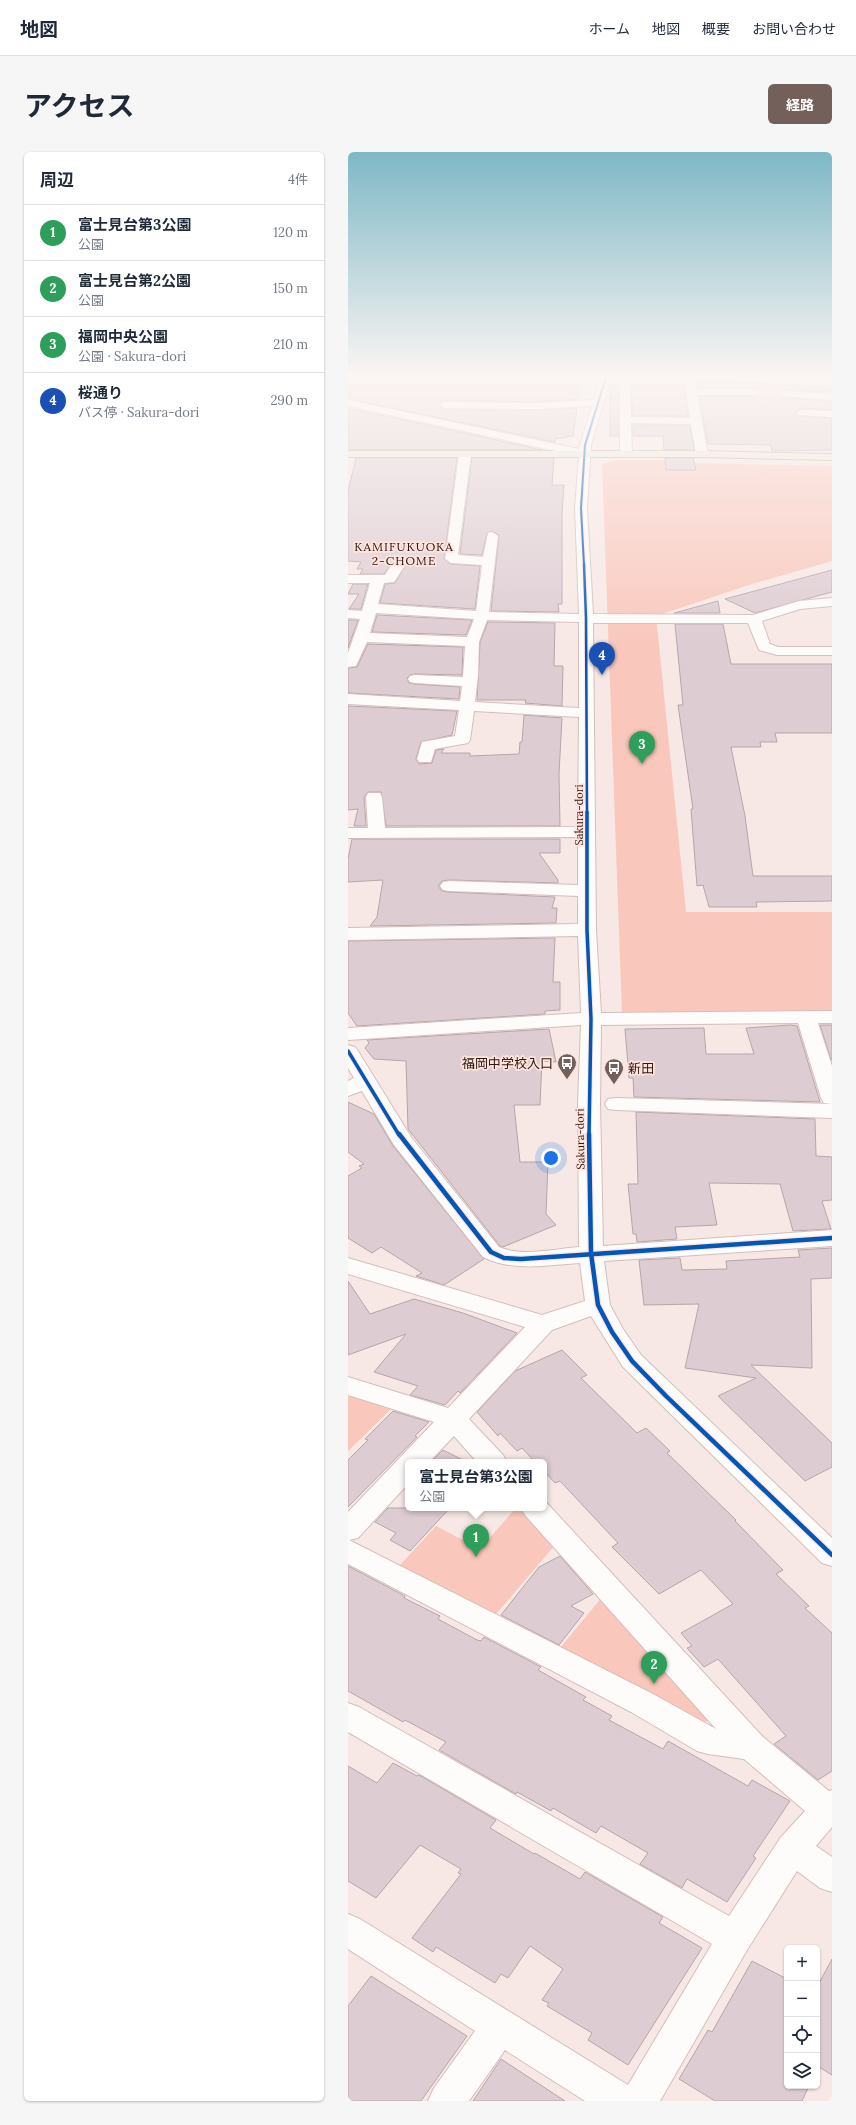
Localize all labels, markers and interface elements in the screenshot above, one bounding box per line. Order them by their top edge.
text: 地図 [20,17,58,41]
text: ホーム [588,20,630,38]
text: 地図 [652,20,680,38]
text: 概要 [702,20,730,38]
text: お問い合わせ [752,20,836,38]
button: 経路 [768,84,832,124]
text: アクセス [24,88,135,124]
text: 周辺 [40,169,74,191]
text: 4件 [288,171,308,188]
text: 富士見台第3公園 [78,215,191,234]
text: 1 [50,224,56,241]
text: 120 m [273,224,308,241]
text: 公園 [78,236,104,253]
text: 富士見台第2公園 [78,271,191,290]
text: 2 [50,280,56,297]
text: 150 m [273,280,308,297]
text: 公園 [78,292,104,309]
text: 福岡中央公園 [78,327,168,346]
text: 3 [49,336,57,353]
text: 210 m [273,336,308,353]
text: 公園 · Sakura-dori [78,348,186,365]
text: 桜通り [78,383,123,402]
text: 4 [49,392,57,409]
text: 290 m [270,392,308,409]
text: バス停 · Sakura-dori [78,404,199,421]
district label: KAMIFUKUOKA 2-CHOME [354,539,454,568]
pin: 4 [589,642,615,675]
pin: 3 [629,731,655,764]
street label: Sakura-dori [572,785,586,846]
bus stop icon: 福岡中学校入口 [556,1052,578,1080]
place label: 福岡中学校入口 [462,1055,553,1072]
bus stop icon: 新田 [603,1057,625,1085]
place label: 新田 [628,1060,654,1077]
street label: Sakura-dori [572,1108,588,1170]
your location [541,1148,561,1168]
popup [405,1459,547,1511]
text: 富士見台第3公園 [419,1467,533,1486]
text: 公園 [419,1488,445,1505]
pin: 1 [463,1524,489,1557]
pin: 2 [641,1651,667,1684]
map controls [784,1945,820,2089]
button: + [784,1945,820,1981]
button: − [784,1981,820,2017]
button: locate [784,2017,820,2053]
button: layers [784,2053,820,2089]

